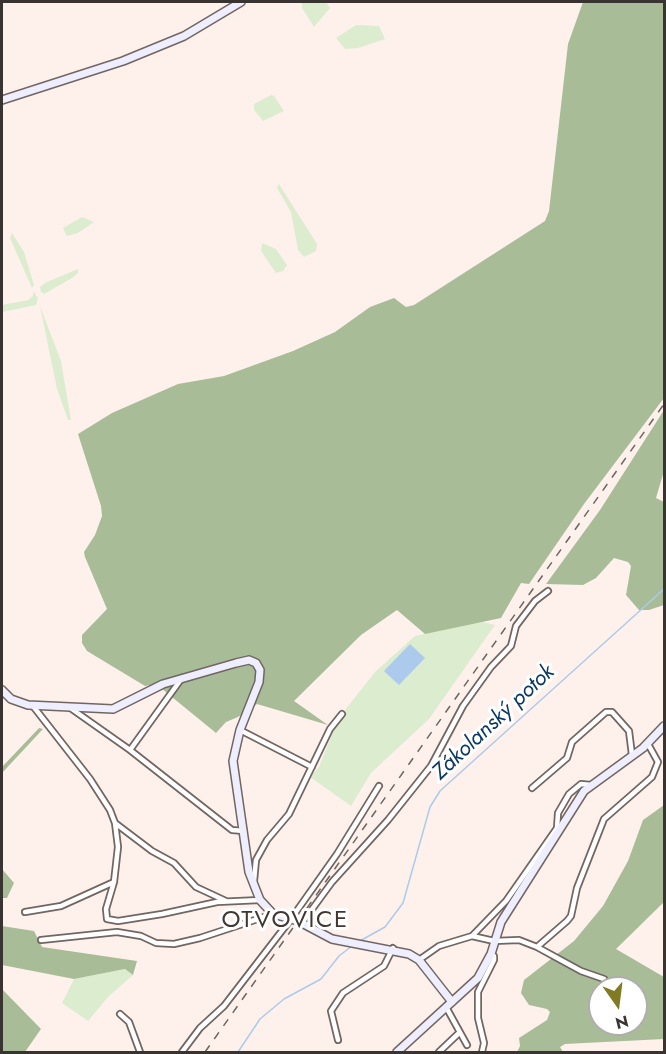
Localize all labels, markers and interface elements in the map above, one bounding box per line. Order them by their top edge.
water label: Zákolanský potok [428,660,560,786]
district label: OTVOVICE [221,907,349,935]
north arrow [588,976,648,1036]
text: N [613,1009,631,1035]

